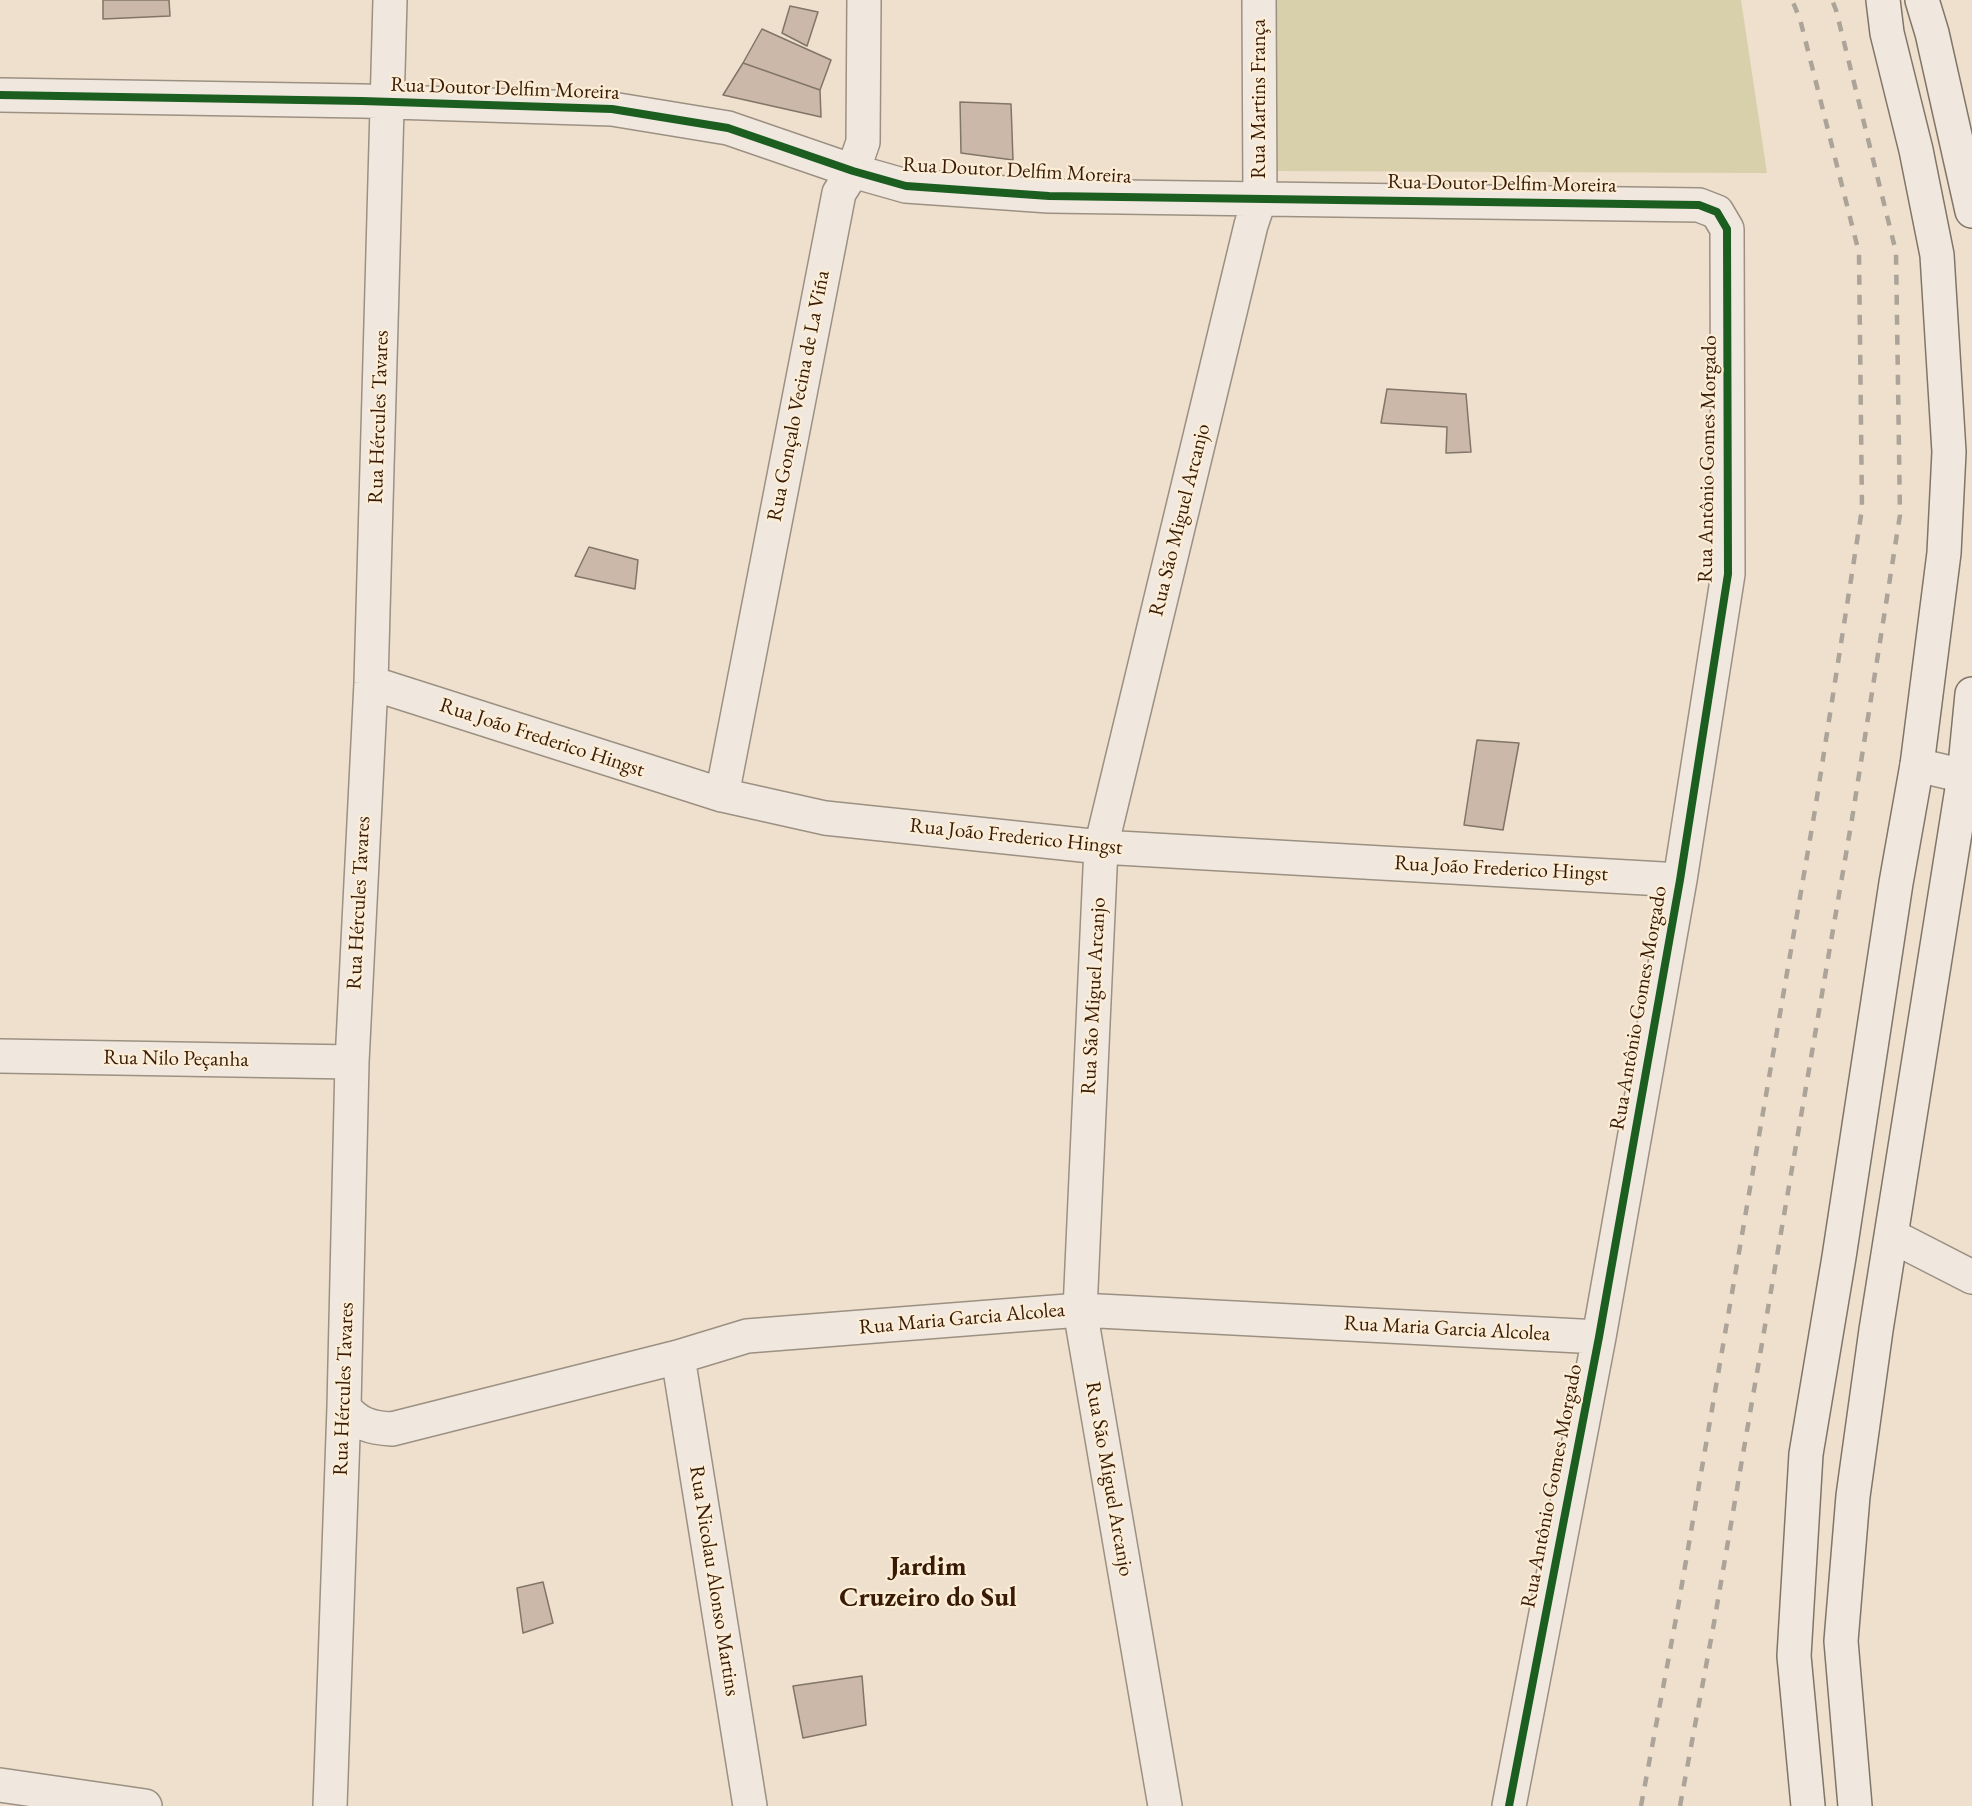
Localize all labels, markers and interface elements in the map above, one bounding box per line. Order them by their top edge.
street label: Rua Martins França [1246,19,1272,179]
street label: Rua Doutor Delfim Moreira [390,72,620,106]
street label: Rua Doutor Delfim Moreira [902,152,1132,190]
street label: Rua Doutor Delfim Moreira [1387,169,1617,199]
street label: Rua Gonçalo Vecina de La Viña [762,268,836,524]
street label: Rua Hércules Tavares [363,330,395,504]
street label: Rua Antônio Gomes Morgado [1693,335,1723,583]
street label: Rua São Miguel Arcanjo [1144,421,1216,619]
street label: Rua João Frederico Hingst [436,693,648,783]
street label: Rua João Frederico Hingst [908,813,1124,861]
street label: Rua Hércules Tavares [342,816,376,990]
street label: Rua João Frederico Hingst [1394,851,1608,887]
street label: Rua Antônio Gomes Morgado [1605,884,1673,1132]
street label: Rua São Miguel Arcanjo [1076,897,1112,1095]
street label: Rua Nilo Peçanha [103,1045,249,1073]
street label: Rua Maria Garcia Alcolea [858,1297,1066,1341]
street label: Rua Hércules Tavares [328,1302,360,1476]
street label: Rua Maria Garcia Alcolea [1343,1311,1551,1347]
street label: Rua Antônio Gomes Morgado [1516,1362,1588,1610]
street label: Rua São Miguel Arcanjo [1079,1380,1139,1578]
street label: Rua Nicolau Alonso Martins [683,1464,745,1698]
district label: Jardim Cruzeiro do Sul [839,1552,1017,1615]

